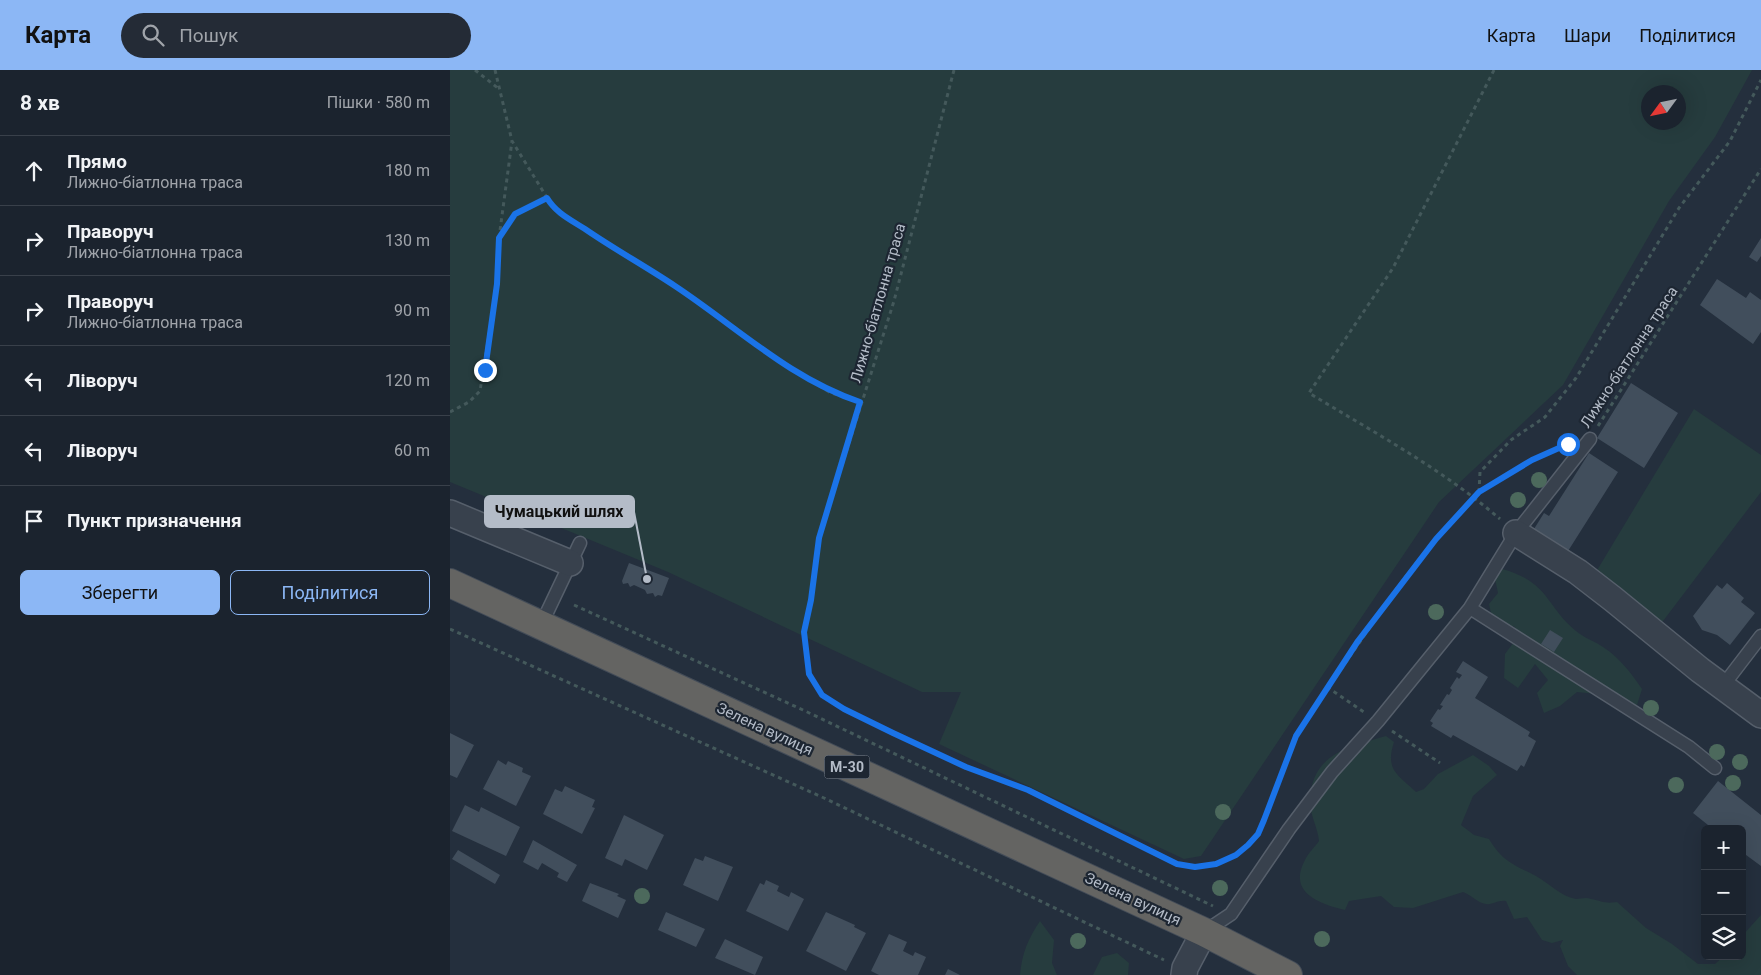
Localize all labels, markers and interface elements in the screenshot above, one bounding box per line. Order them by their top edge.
search box [121,13,471,58]
text: Карта [25,21,91,49]
icon: search [139,21,167,49]
text: Пошук [179,24,238,47]
text: Карта [1487,25,1536,46]
text: Шари [1564,25,1611,46]
text: Поділитися [1639,25,1736,46]
north arrow [1641,85,1686,130]
text: 8 хв [20,91,60,115]
text: Пішки · 580 m [327,93,430,112]
text: Прямо [67,150,127,173]
icon: ahead [20,157,48,185]
text: 180 m [385,161,430,180]
text: Лижно-біатлонна траса [67,173,243,192]
text: Праворуч [67,220,153,243]
street label: Лижно-біатлонна траса [847,221,909,385]
icon: right [20,227,48,255]
text: 130 m [385,231,430,250]
text: Лижно-біатлонна траса [67,243,243,262]
street label: Лижно-біатлонна траса [1577,283,1681,431]
text: Праворуч [67,290,153,313]
icon: right [20,297,48,325]
text: 90 m [394,301,430,320]
text: Лижно-біатлонна траса [67,313,243,332]
route end [474,359,497,382]
icon: left [20,367,48,395]
text: Ліворуч [67,369,138,392]
text: 120 m [385,371,430,390]
route start [1557,433,1580,456]
icon: left [20,437,48,465]
text: Ліворуч [67,439,138,462]
text: 60 m [394,441,430,460]
callout: Чумацький шлях [485,496,634,527]
text: Чумацький шлях [495,502,624,521]
icon: arrive [20,507,48,535]
text: Пункт призначення [67,509,242,532]
button: Зберегти [20,570,220,615]
button: Поділитися [230,570,430,615]
street label: Зелена вулиця [714,699,816,759]
road number: М-30 [824,756,870,779]
map controls [1701,825,1746,960]
button: + [1701,825,1746,870]
street label: Зелена вулиця [1082,869,1184,929]
button: − [1701,870,1746,915]
button: layers [1701,915,1746,960]

